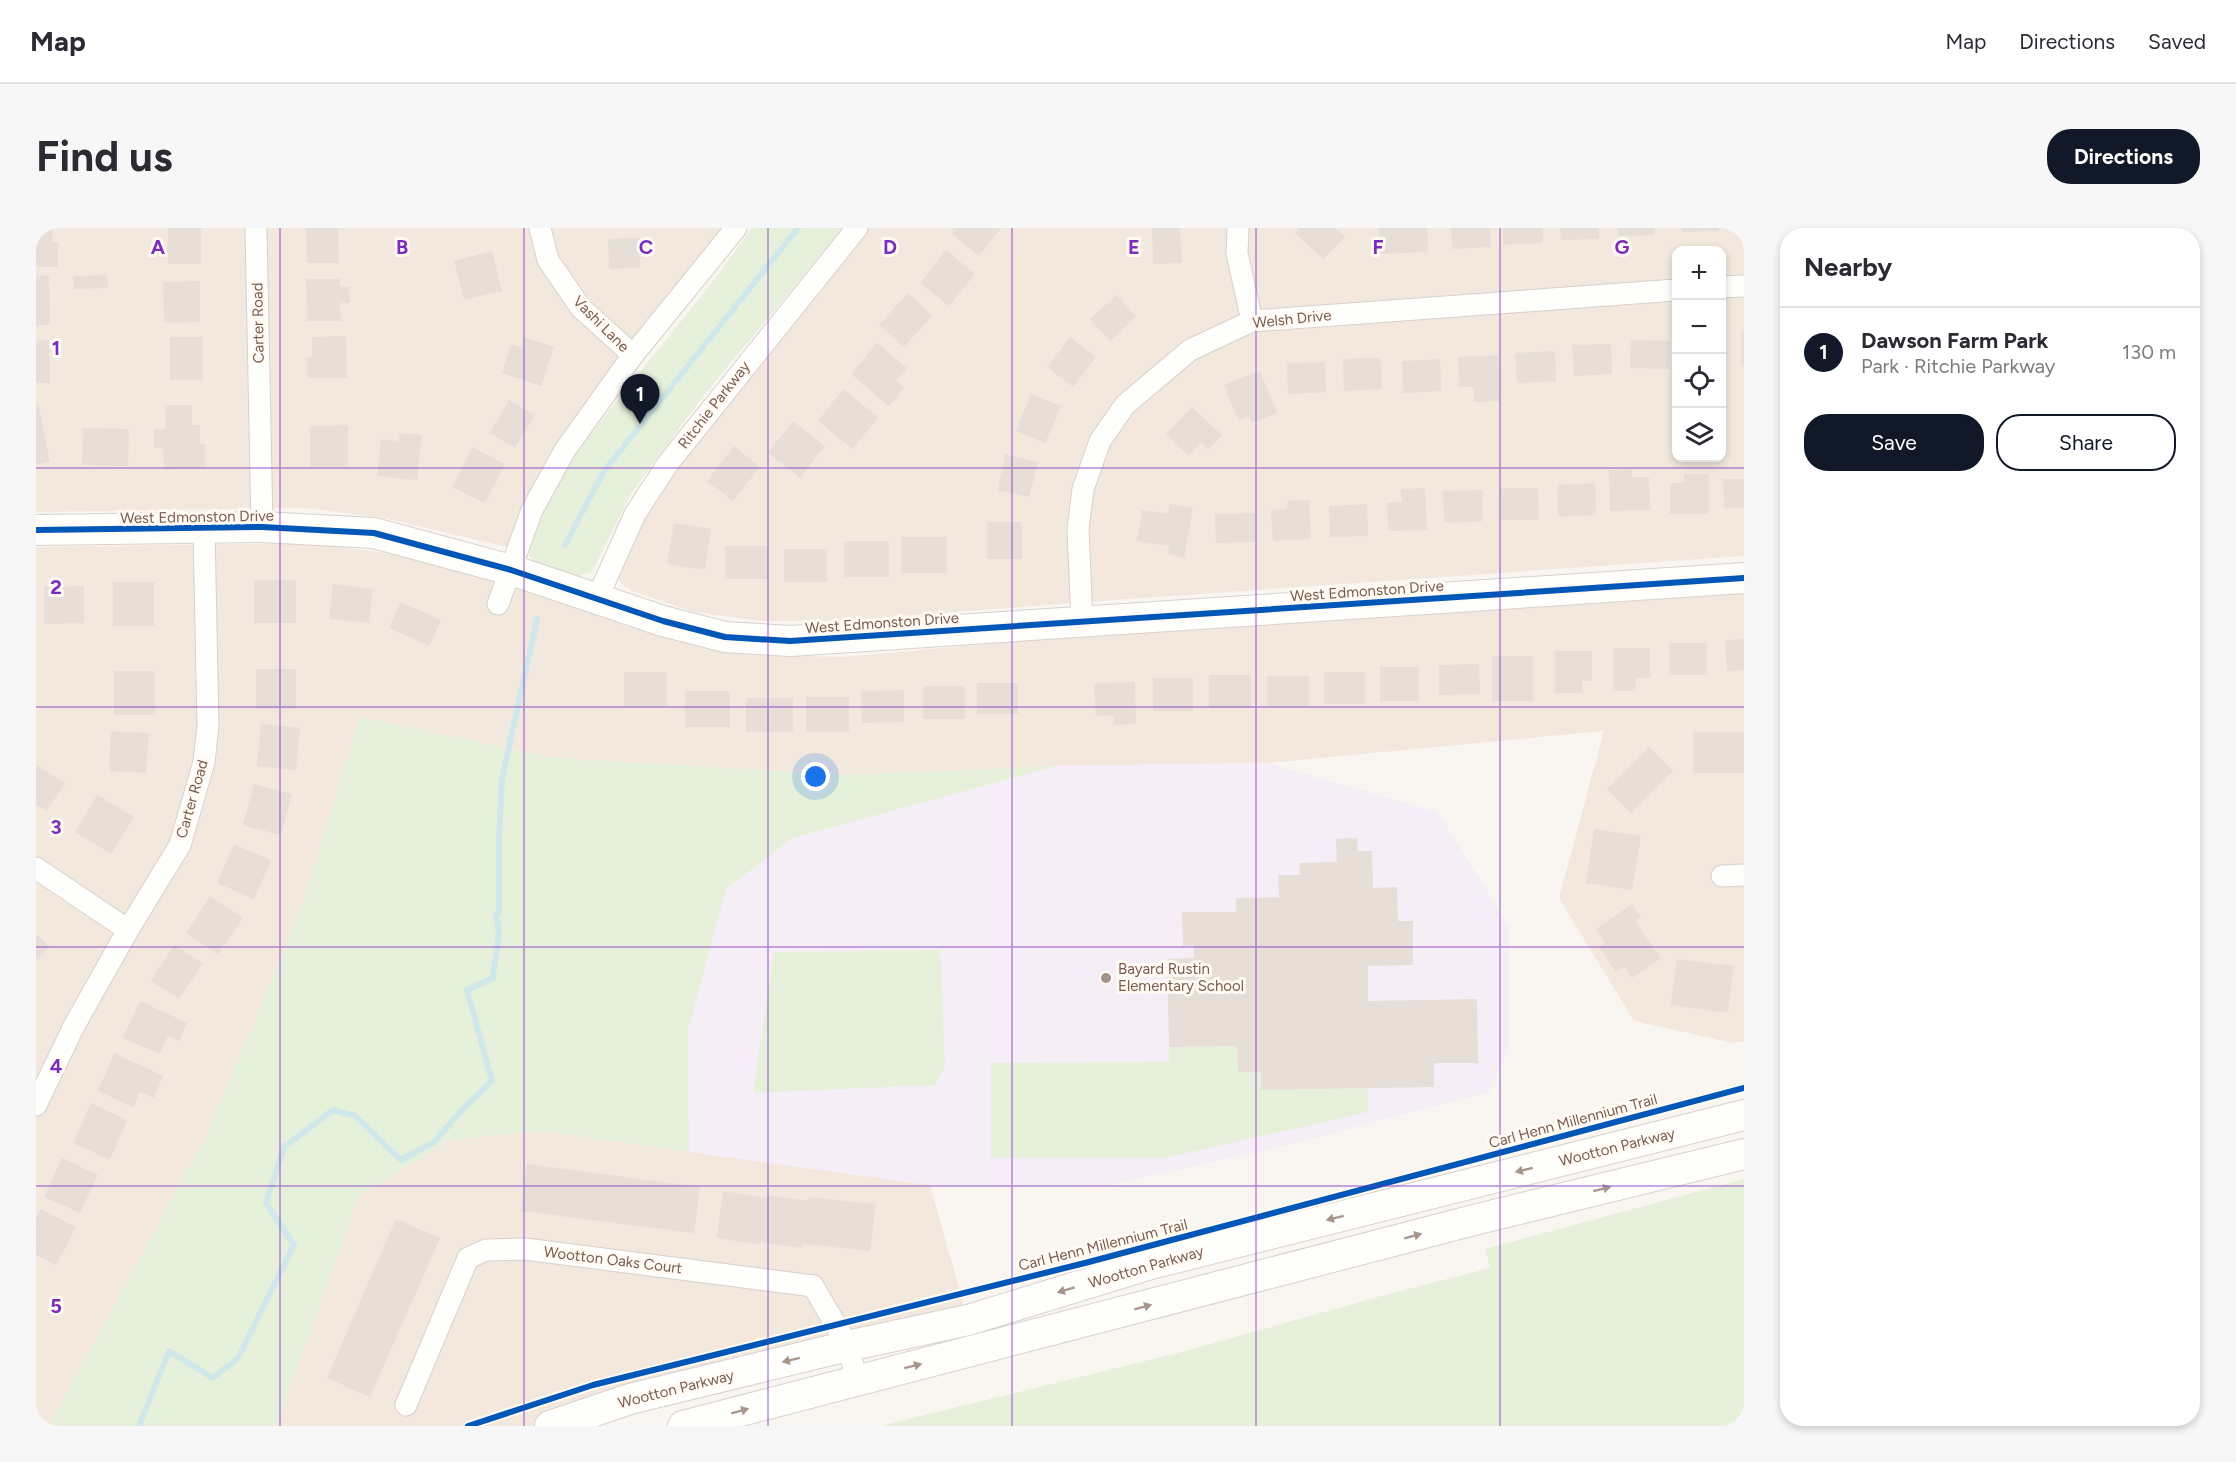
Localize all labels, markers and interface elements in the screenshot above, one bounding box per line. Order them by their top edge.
text: Map [30,24,86,58]
text: Map [1945,29,1986,54]
text: Directions [2019,29,2115,54]
text: Saved [2148,29,2206,54]
button: Directions [2047,129,2200,184]
text: Find us [36,131,173,182]
text: A [151,235,166,259]
text: B [396,235,408,259]
text: C [639,235,653,259]
text: D [883,235,897,259]
text: E [1128,235,1140,259]
text: F [1372,235,1384,259]
text: G [1615,235,1630,259]
map controls [1672,246,1726,462]
button: + [1672,246,1726,300]
text: Nearby [1804,251,1892,283]
street label: Carter Road [248,283,268,363]
street label: Vashi Lane [569,292,633,356]
button: − [1672,300,1726,354]
street label: Welsh Drive [1252,306,1332,332]
text: Dawson Farm Park [1861,327,2048,354]
text: 1 [52,336,60,360]
text: 1 [1819,340,1828,364]
text: 130 m [2122,340,2176,364]
button: locate [1672,354,1726,408]
text: Park · Ritchie Parkway [1861,354,2055,378]
street label: Ritchie Parkway [674,358,754,452]
pin: 1 [620,374,660,424]
button: layers [1672,408,1726,462]
button: Save [1804,414,1984,471]
button: Share [1996,414,2176,471]
street label: West Edmonston Drive [120,507,274,527]
text: 2 [50,575,62,599]
street label: West Edmonston Drive [1290,577,1444,605]
street label: West Edmonston Drive [805,609,959,637]
street label: Carter Road [172,758,212,840]
your location [801,762,830,791]
text: 3 [50,815,62,839]
place label: Bayard Rustin Elementary School [1118,960,1244,995]
marker: Bayard Rustin Elementary School [1099,971,1113,985]
text: 4 [50,1054,63,1078]
street label: Carl Henn Millennium Trail [1487,1090,1659,1152]
street label: Wootton Parkway [1557,1124,1677,1170]
one-way arrow [1515,1166,1534,1176]
one-way arrow [1592,1183,1611,1193]
one-way arrow [1326,1213,1344,1223]
street label: Carl Henn Millennium Trail [1017,1215,1189,1275]
one-way arrow [1404,1231,1422,1240]
street label: Wootton Parkway [1086,1242,1206,1292]
street label: Wootton Oaks Court [543,1243,683,1277]
one-way arrow [1057,1286,1075,1295]
text: 5 [50,1294,62,1318]
one-way arrow [1134,1302,1152,1311]
one-way arrow [782,1355,801,1365]
one-way arrow [904,1361,922,1370]
street label: Wootton Parkway [616,1366,736,1412]
one-way arrow [731,1406,749,1416]

